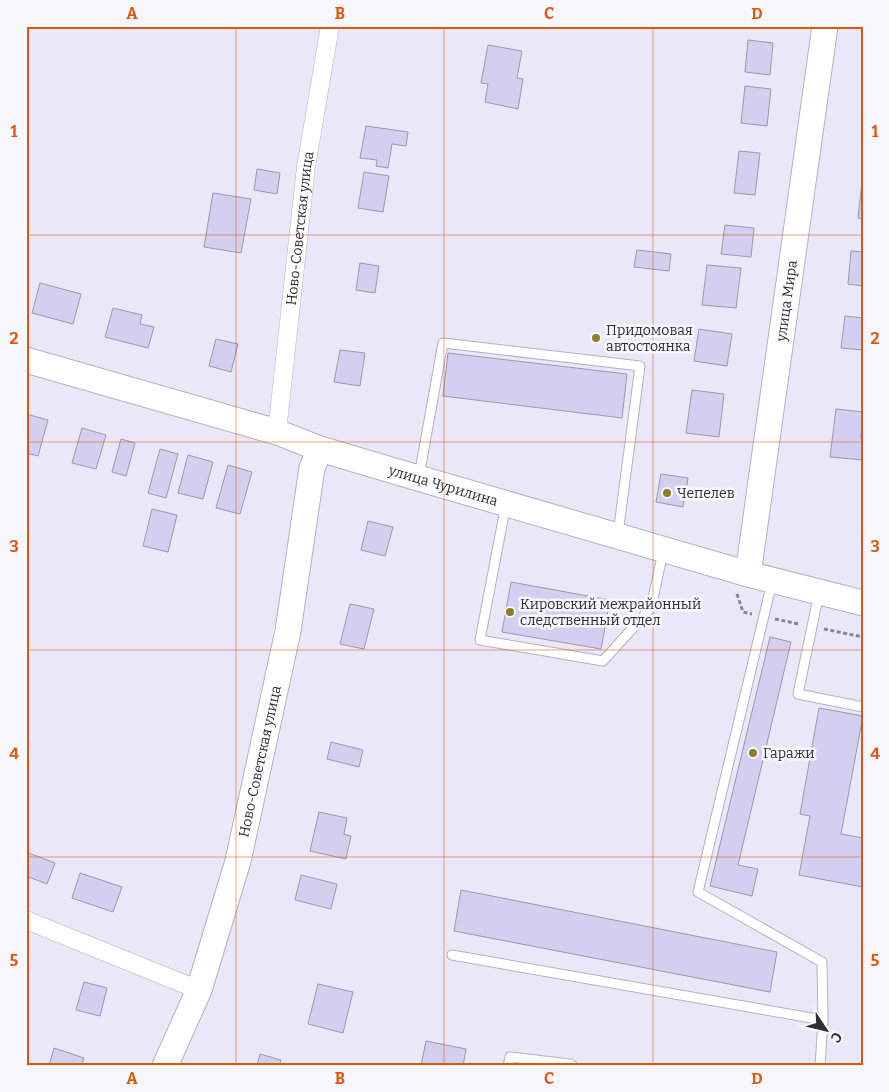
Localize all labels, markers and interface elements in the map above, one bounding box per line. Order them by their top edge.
text: A [126,4,138,23]
text: B [335,4,345,23]
text: C [544,4,554,23]
text: D [751,4,763,23]
text: 1 [11,122,18,141]
text: 1 [872,122,879,141]
street label: Ново-Советская улица [282,150,317,306]
street label: улица Мира [772,259,801,343]
place label: Придомовая автостоянка [606,322,693,355]
text: 2 [9,329,19,348]
text: 2 [870,329,880,348]
marker: Придомовая автостоянка [590,332,602,344]
street label: улица Чурилина [386,461,500,509]
place label: Чепелев [677,485,735,502]
marker: Чепелев [661,487,673,499]
text: 3 [9,537,19,556]
text: 3 [870,537,880,556]
place label: Кировский межрайонный следственный отдел [520,596,701,629]
marker: Кировский межрайонный следственный отдел [504,606,516,618]
street label: Ново-Советская улица [235,684,284,839]
text: 4 [9,744,19,763]
text: 4 [870,744,880,763]
place label: Гаражи [763,745,815,762]
marker: Гаражи [747,747,759,759]
text: 5 [10,951,19,970]
text: 5 [871,951,880,970]
north arrow [802,1004,852,1054]
text: С [827,1029,846,1046]
text: A [126,1069,138,1088]
text: B [335,1069,345,1088]
text: C [544,1069,554,1088]
text: D [751,1069,763,1088]

